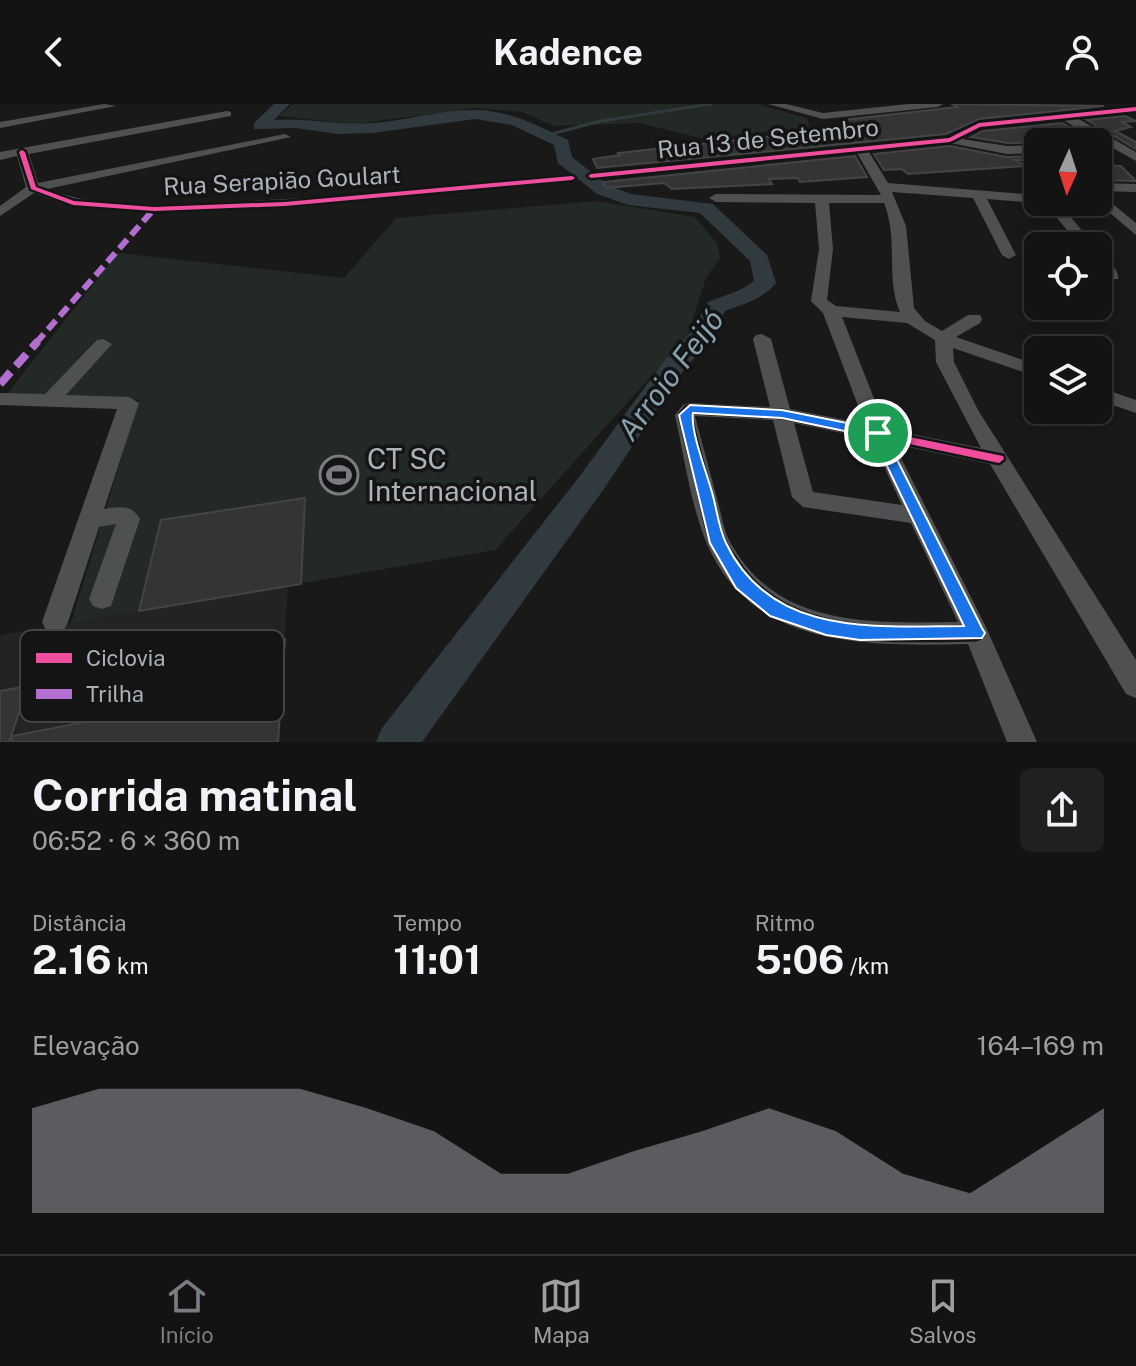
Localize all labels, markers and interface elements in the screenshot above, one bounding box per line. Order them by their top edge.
icon: back [32,30,76,74]
icon: person [1060,30,1104,74]
text: Kadence [493,31,643,73]
street label: Rua 13 de Setembro [656,112,880,164]
north arrow [1024,128,1112,216]
map controls [1024,128,1112,424]
street label: Rua Serapião Goulart [163,160,401,200]
button: locate [1024,232,1112,320]
water label: Arroio Feijó [609,302,731,447]
button: layers [1024,336,1112,424]
pin [844,399,912,467]
icon: arrive [856,411,900,455]
place label: CT SC Internacional [367,442,537,507]
sports icon: CT SC Internacional [318,454,360,496]
legend [20,630,284,722]
text: Ciclovia [86,645,165,671]
text: Trilha [86,681,144,707]
button: share [1020,768,1104,852]
text: Corrida matinal [32,769,358,821]
text: 06:52 · 6 × 360 m [32,825,240,856]
text: Distância [32,910,126,936]
text: Tempo [393,910,462,936]
text: Ritmo [755,910,815,936]
text: 2.16 [32,936,112,983]
text: 11:01 [393,936,481,983]
text: 5:06 [755,936,845,983]
text: km [112,953,148,979]
text: /km [845,953,889,979]
text: Elevação [32,1030,140,1061]
text: 164–169 m [977,1030,1104,1061]
tab: Início [160,1274,214,1348]
tab: Mapa [533,1274,590,1348]
tab: Salvos [909,1274,976,1348]

